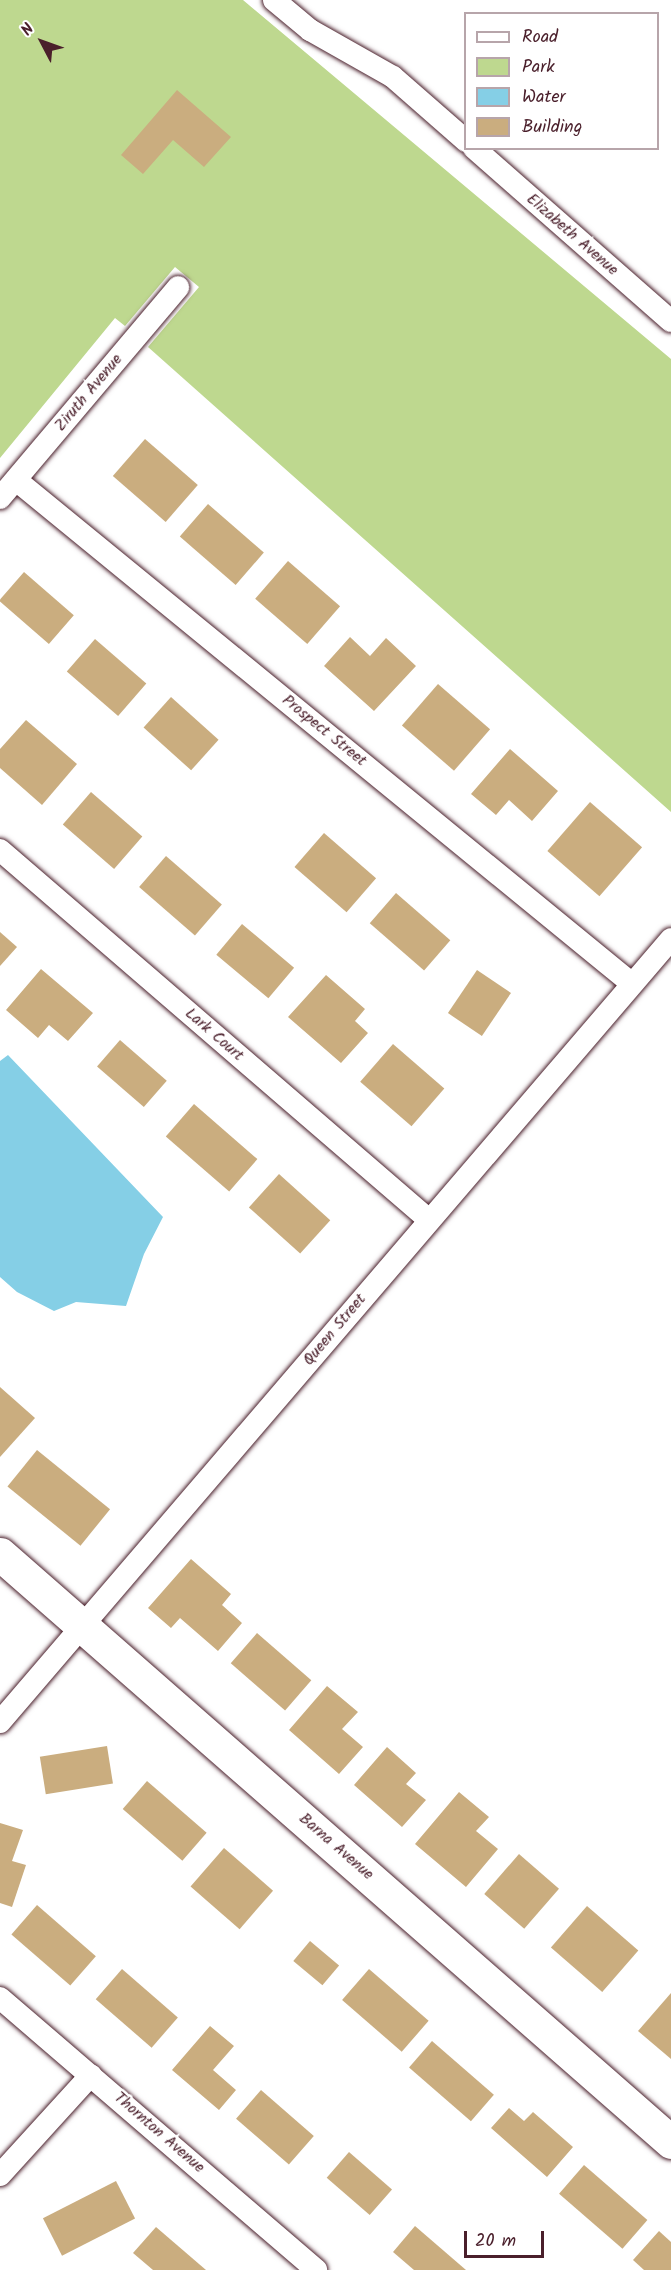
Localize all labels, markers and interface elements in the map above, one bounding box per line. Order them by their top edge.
north arrow [12,12,72,72]
legend [464,12,659,150]
text: N [15,18,41,42]
text: Road [522,23,558,52]
text: Park [522,53,555,82]
text: Water [522,83,566,112]
text: Building [522,113,582,142]
street label: Elizabeth Avenue [522,190,622,280]
street label: Ziruth Avenue [51,350,127,436]
street label: Prospect Street [278,691,370,771]
street label: Lark Court [181,1004,247,1066]
street label: Queen Street [299,1290,371,1370]
street label: Barna Avenue [295,1809,377,1885]
street label: Thornton Avenue [110,2088,208,2178]
scale bar [467,2219,546,2257]
text: 20 m [475,2227,516,2256]

